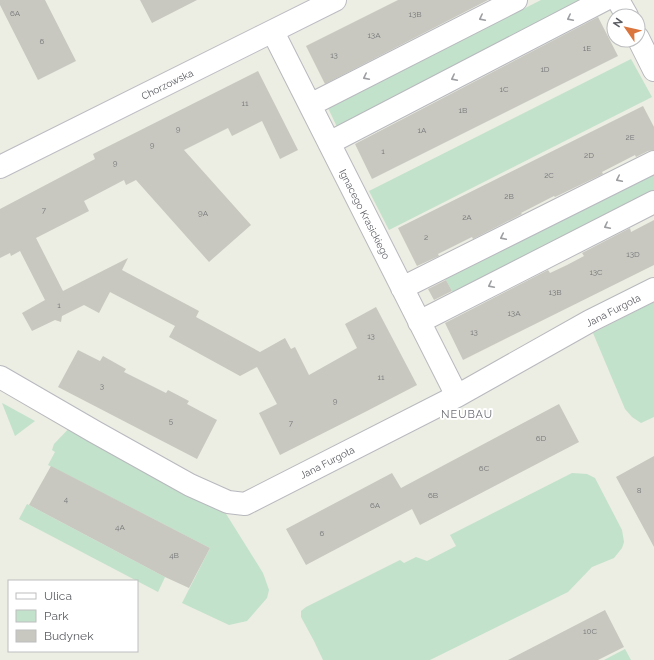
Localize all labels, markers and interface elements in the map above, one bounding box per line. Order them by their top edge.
house number: 6A [10,8,21,18]
north arrow [606,8,646,48]
house number: 13B [408,9,422,19]
one-way arrow [478,13,486,21]
one-way arrow [567,13,574,21]
text: N [610,16,626,30]
house number: 13A [367,30,381,40]
house number: 6 [40,36,45,46]
house number: 1E [583,43,591,53]
house number: 13 [330,50,338,60]
house number: 1D [540,64,550,74]
street label: Chorzowska [140,67,195,102]
one-way arrow [363,72,370,80]
one-way arrow [451,73,459,81]
house number: 1C [500,84,509,94]
house number: 11 [242,98,249,108]
house number: 1B [459,105,467,115]
house number: 9 [176,124,181,134]
house number: 1A [418,125,427,135]
house number: 2E [625,132,635,142]
house number: 9 [150,140,155,150]
house number: 1 [381,146,385,156]
house number: 2D [584,150,594,160]
house number: 9 [113,158,118,168]
street label: Ignacego Krasickiego [337,168,392,261]
house number: 2C [544,170,554,180]
one-way arrow [616,175,623,182]
house number: 2B [504,191,514,201]
house number: 7 [42,205,47,215]
house number: 9A [198,208,209,218]
house number: 2A [462,212,472,222]
one-way arrow [604,221,611,229]
house number: 2 [424,232,428,242]
one-way arrow [499,233,507,240]
house number: 13D [626,249,640,259]
house number: 13C [589,267,603,277]
one-way arrow [488,280,495,288]
house number: 13B [548,287,562,297]
street label: Jana Furgoła [584,292,642,329]
house number: 1 [57,300,61,310]
house number: 13A [507,308,521,318]
house number: 13 [470,327,478,337]
house number: 13 [367,331,375,341]
house number: 11 [378,372,385,382]
house number: 3 [100,381,104,391]
house number: 9 [333,396,338,406]
district label: NEUBAU [441,408,493,421]
house number: 5 [169,416,174,426]
house number: 7 [289,418,294,428]
house number: 6D [536,433,547,443]
street label: Jana Furgoła [298,444,356,481]
house number: 6C [479,463,490,473]
house number: 8 [637,485,642,495]
house number: 6B [428,490,438,500]
house number: 4 [64,494,69,504]
house number: 6A [370,500,381,510]
house number: 4A [115,522,125,532]
house number: 6 [320,528,325,538]
house number: 4B [169,550,179,560]
legend [8,580,138,652]
text: Ulica [44,589,72,603]
text: Park [44,609,69,623]
house number: 10C [583,626,597,636]
text: Budynek [44,629,94,643]

